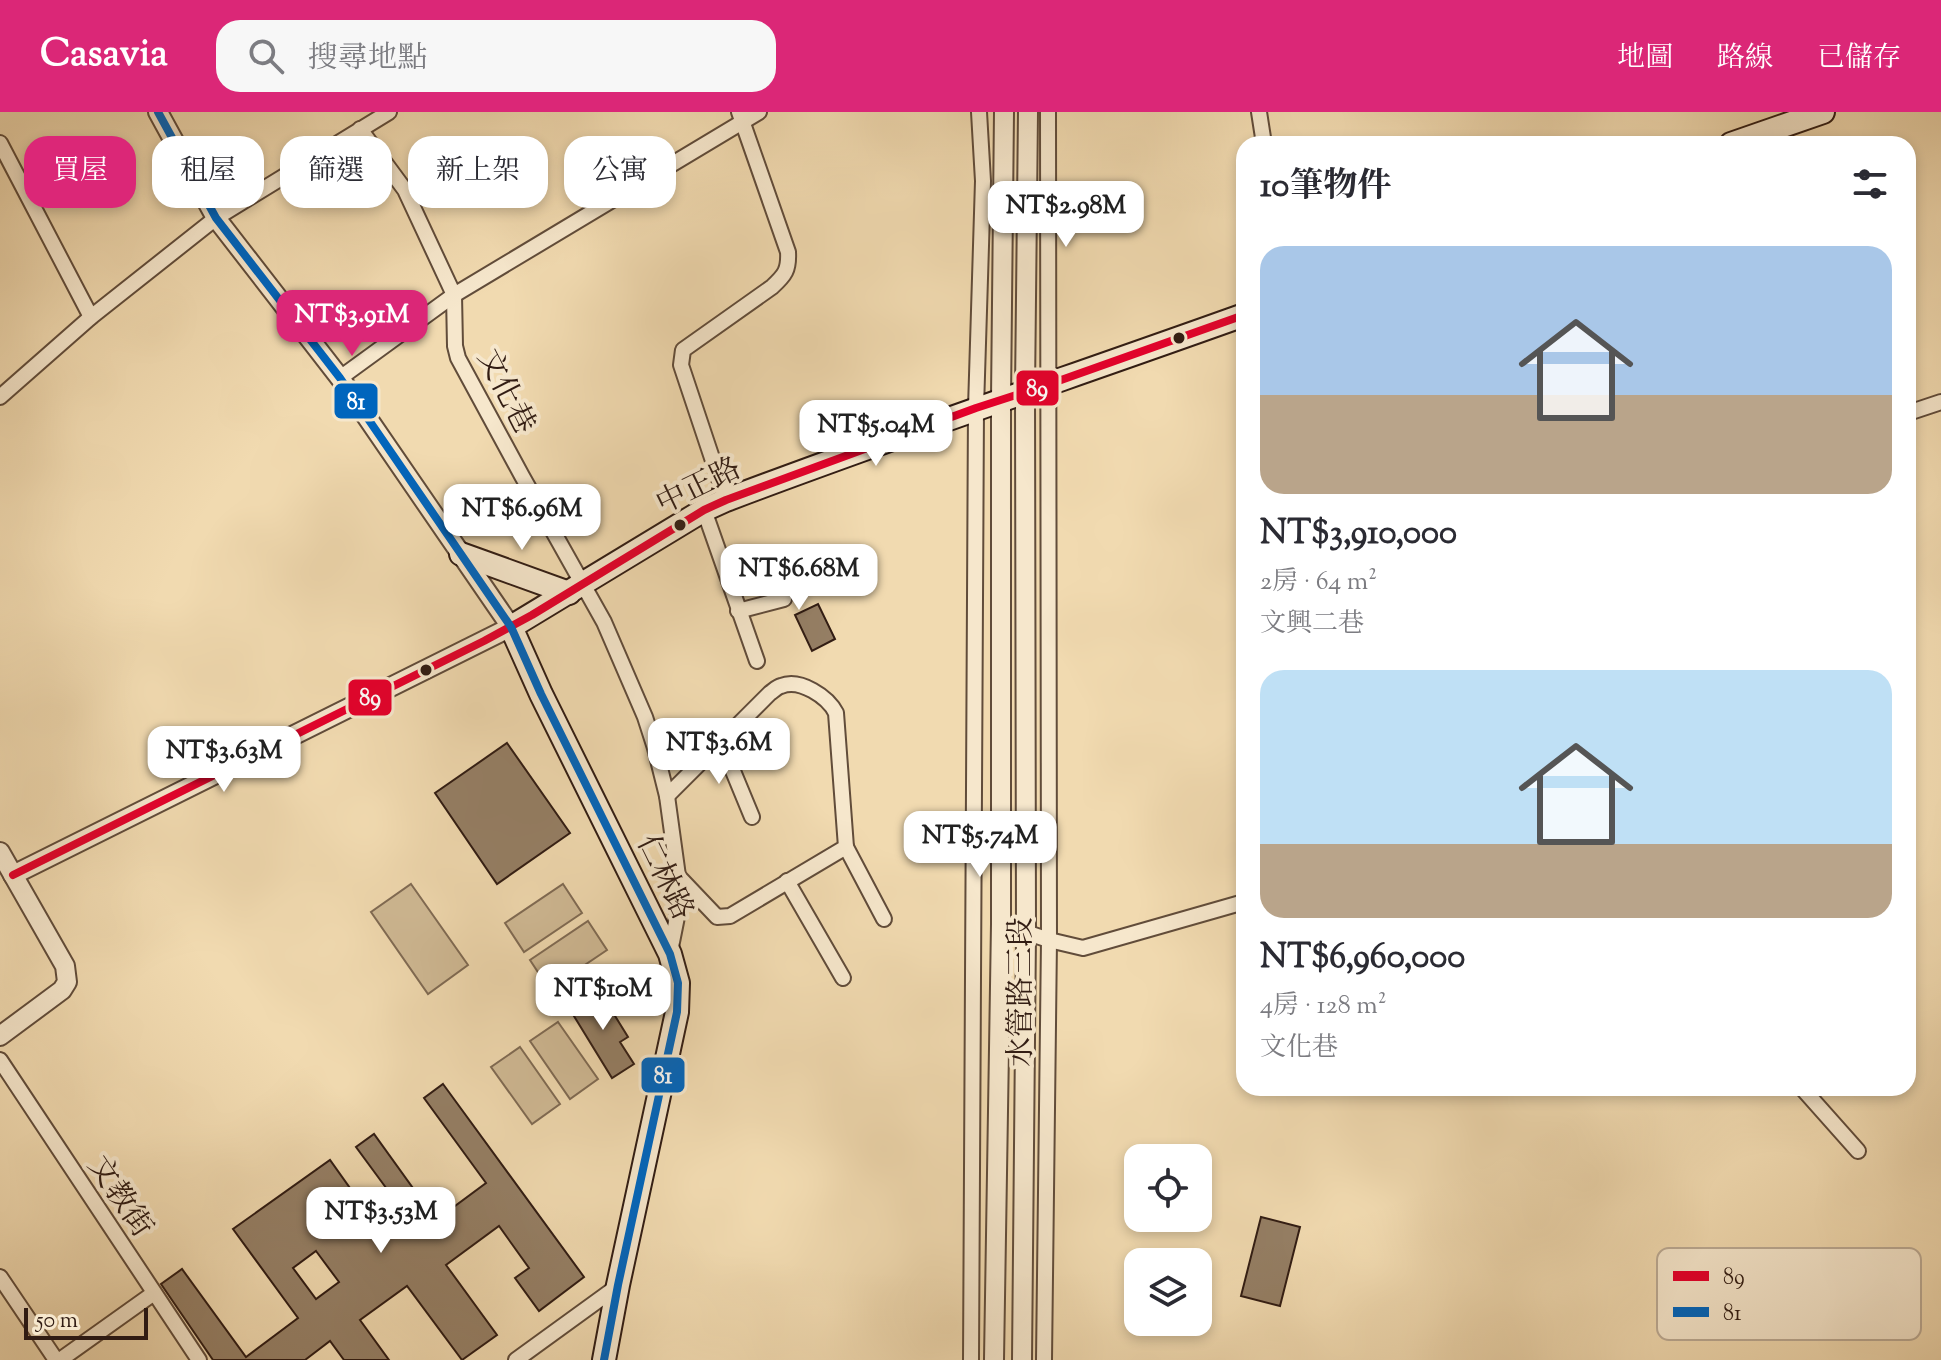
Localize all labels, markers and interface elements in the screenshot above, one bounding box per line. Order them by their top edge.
search box [216,20,776,92]
text: Casavia [40,29,168,83]
icon: search [244,34,288,78]
text: 搜尋地點 [308,38,428,81]
text: 地圖 [1617,39,1673,79]
text: 路線 [1717,39,1773,79]
text: 已儲存 [1817,39,1901,79]
chip: 買屋 [24,136,136,208]
chip: 租屋 [152,136,264,208]
chip: 篩選 [280,136,392,208]
chip: 新上架 [408,136,548,208]
chip: 公寓 [564,136,676,208]
icon: filters [1848,162,1892,206]
text: 10筆物件 [1260,163,1391,212]
pin: NT$2.98M [983,181,1149,249]
text: NT$2.98M [1006,188,1126,225]
pin: NT$3.91M [269,290,435,358]
text: NT$3.91M [295,297,409,334]
icon: home [1504,298,1648,442]
unlabelled marker [1171,330,1187,346]
street label: 文化巷 [465,342,544,442]
line badge: 89 [1015,369,1060,407]
text: 89 [1026,375,1048,407]
line badge: 81 [333,382,379,420]
text: 81 [347,388,366,420]
pin: NT$5.04M [793,400,959,468]
text: NT$5.04M [817,407,935,444]
street label: 中正路 [649,448,749,526]
pin: NT$6.96M [439,484,605,552]
text: NT$6.96M [462,491,582,528]
text: NT$3,910,000 [1260,510,1457,559]
unlabelled marker [672,517,688,533]
pin: NT$6.68M [716,544,882,612]
text: NT$6.68M [739,551,859,588]
text: 2房 · 64 m² [1260,564,1377,601]
text: 文興二巷 [1260,606,1364,643]
unlabelled marker [418,662,434,678]
line badge: 89 [347,678,393,717]
text: 89 [359,684,381,716]
pin: NT$3.6M [645,718,793,786]
icon: home [1504,722,1648,866]
text: NT$3.6M [666,725,772,762]
pin: NT$3.63M [141,726,307,794]
text: NT$3.63M [166,733,282,770]
pin: NT$5.74M [897,811,1063,879]
text: NT$5.74M [922,818,1038,855]
street label: 仁林路 [625,828,703,928]
street label: 水管路三段 [1001,917,1044,1067]
text: NT$6,960,000 [1260,934,1465,983]
pin: NT$10M [538,964,668,1032]
text: NT$10M [554,971,652,1008]
text: 4房 · 128 m² [1260,988,1387,1025]
text: 文化巷 [1260,1030,1338,1067]
line badge: 81 [640,1056,686,1094]
text: 81 [654,1062,673,1094]
map controls [1124,1144,1212,1336]
button: locate [1124,1144,1212,1232]
street label: 文教街 [76,1148,162,1247]
pin: NT$3.53M [298,1187,464,1255]
text: NT$3.53M [324,1194,438,1231]
button: layers [1124,1248,1212,1336]
legend [1657,1248,1921,1340]
text: 89 [1723,1263,1745,1295]
text: 81 [1723,1299,1742,1331]
scale bar [24,1304,148,1340]
text: 50 m [36,1306,78,1338]

